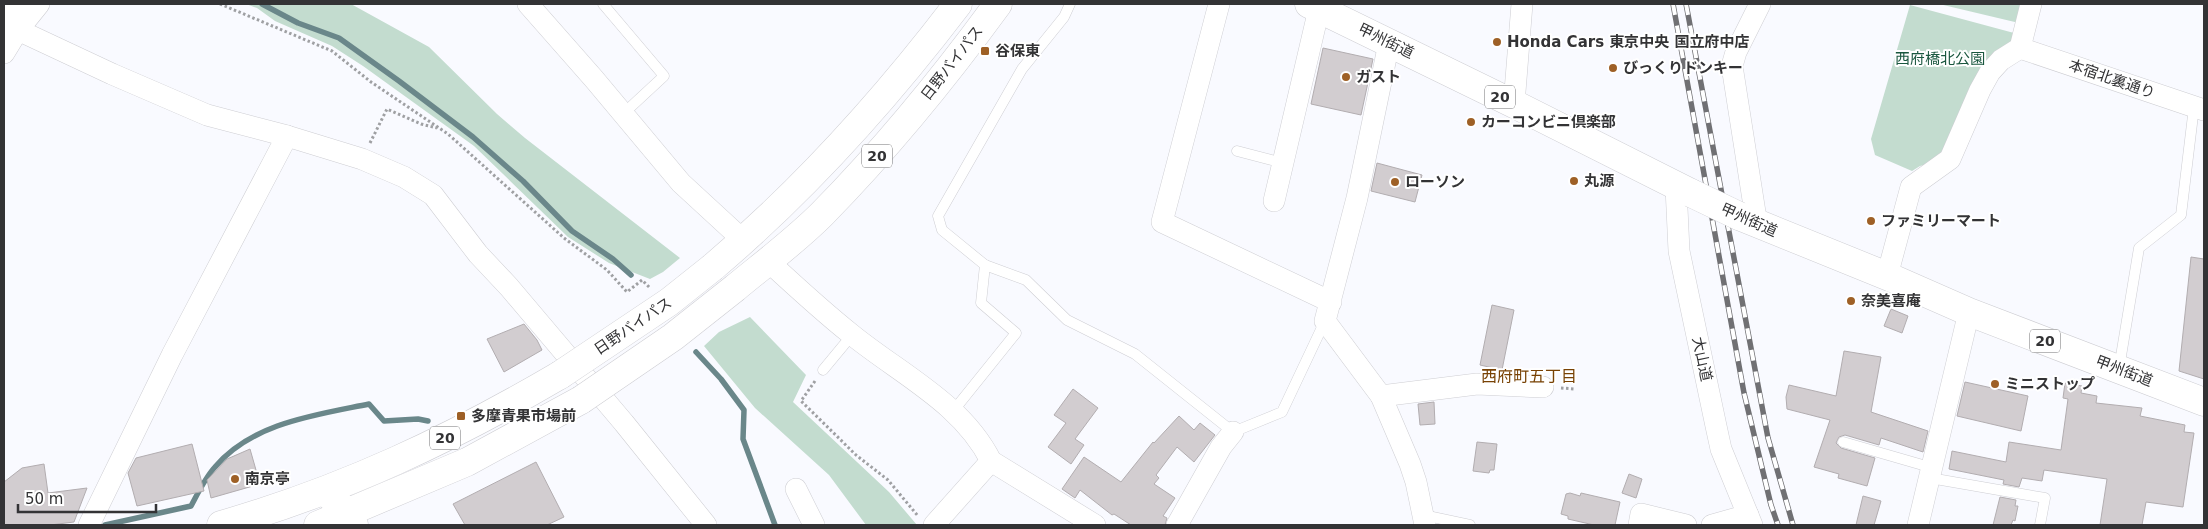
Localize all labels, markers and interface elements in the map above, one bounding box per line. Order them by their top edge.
street label: 甲州街道 [1355,20,1417,62]
street label: 日野バイパス [917,22,987,104]
place label: Honda Cars 東京中央 国立府中店 [1507,33,1750,51]
marker: Honda Cars 東京中央 国立府中店 [1491,36,1503,48]
place label: 谷保東 [995,42,1040,60]
marker: 谷保東 [979,45,991,57]
park label: 西府橋北公園 [1895,50,1985,68]
street label: 本宿北裏通り [2067,56,2157,102]
place label: びっくりドンキー [1623,59,1743,77]
marker: びっくりドンキー [1607,62,1619,74]
place label: ガスト [1356,68,1401,86]
marker: ガスト [1340,71,1352,83]
road number: 20 [1485,85,1515,108]
place label: カーコンビニ倶楽部 [1481,113,1616,131]
marker: カーコンビニ倶楽部 [1465,116,1477,128]
road number: 20 [862,144,892,168]
place label: 丸源 [1584,172,1615,190]
place label: ローソン [1405,173,1465,191]
marker: 丸源 [1568,175,1580,187]
marker: ローソン [1389,176,1401,188]
street label: 甲州街道 [1718,200,1780,240]
place label: ファミリーマート [1881,212,2001,230]
marker: ファミリーマート [1865,215,1877,227]
place label: 奈美喜庵 [1861,292,1921,310]
street label: 日野バイパス [591,293,675,359]
marker: 奈美喜庵 [1845,295,1857,307]
road number: 20 [2030,330,2060,352]
street label: 大山道 [1689,335,1715,383]
street label: 甲州街道 [2093,352,2155,390]
district label: 西府町五丁目 [1481,367,1577,386]
place label: ミニストップ [2005,375,2095,393]
marker: ミニストップ [1989,378,2001,390]
place label: 多摩青果市場前 [471,407,576,425]
marker: 多摩青果市場前 [455,410,467,422]
road number: 20 [430,426,460,449]
place label: 南京亭 [245,470,290,488]
marker: 南京亭 [229,473,241,485]
scale bar [18,482,155,514]
text: 50 m [25,490,63,508]

